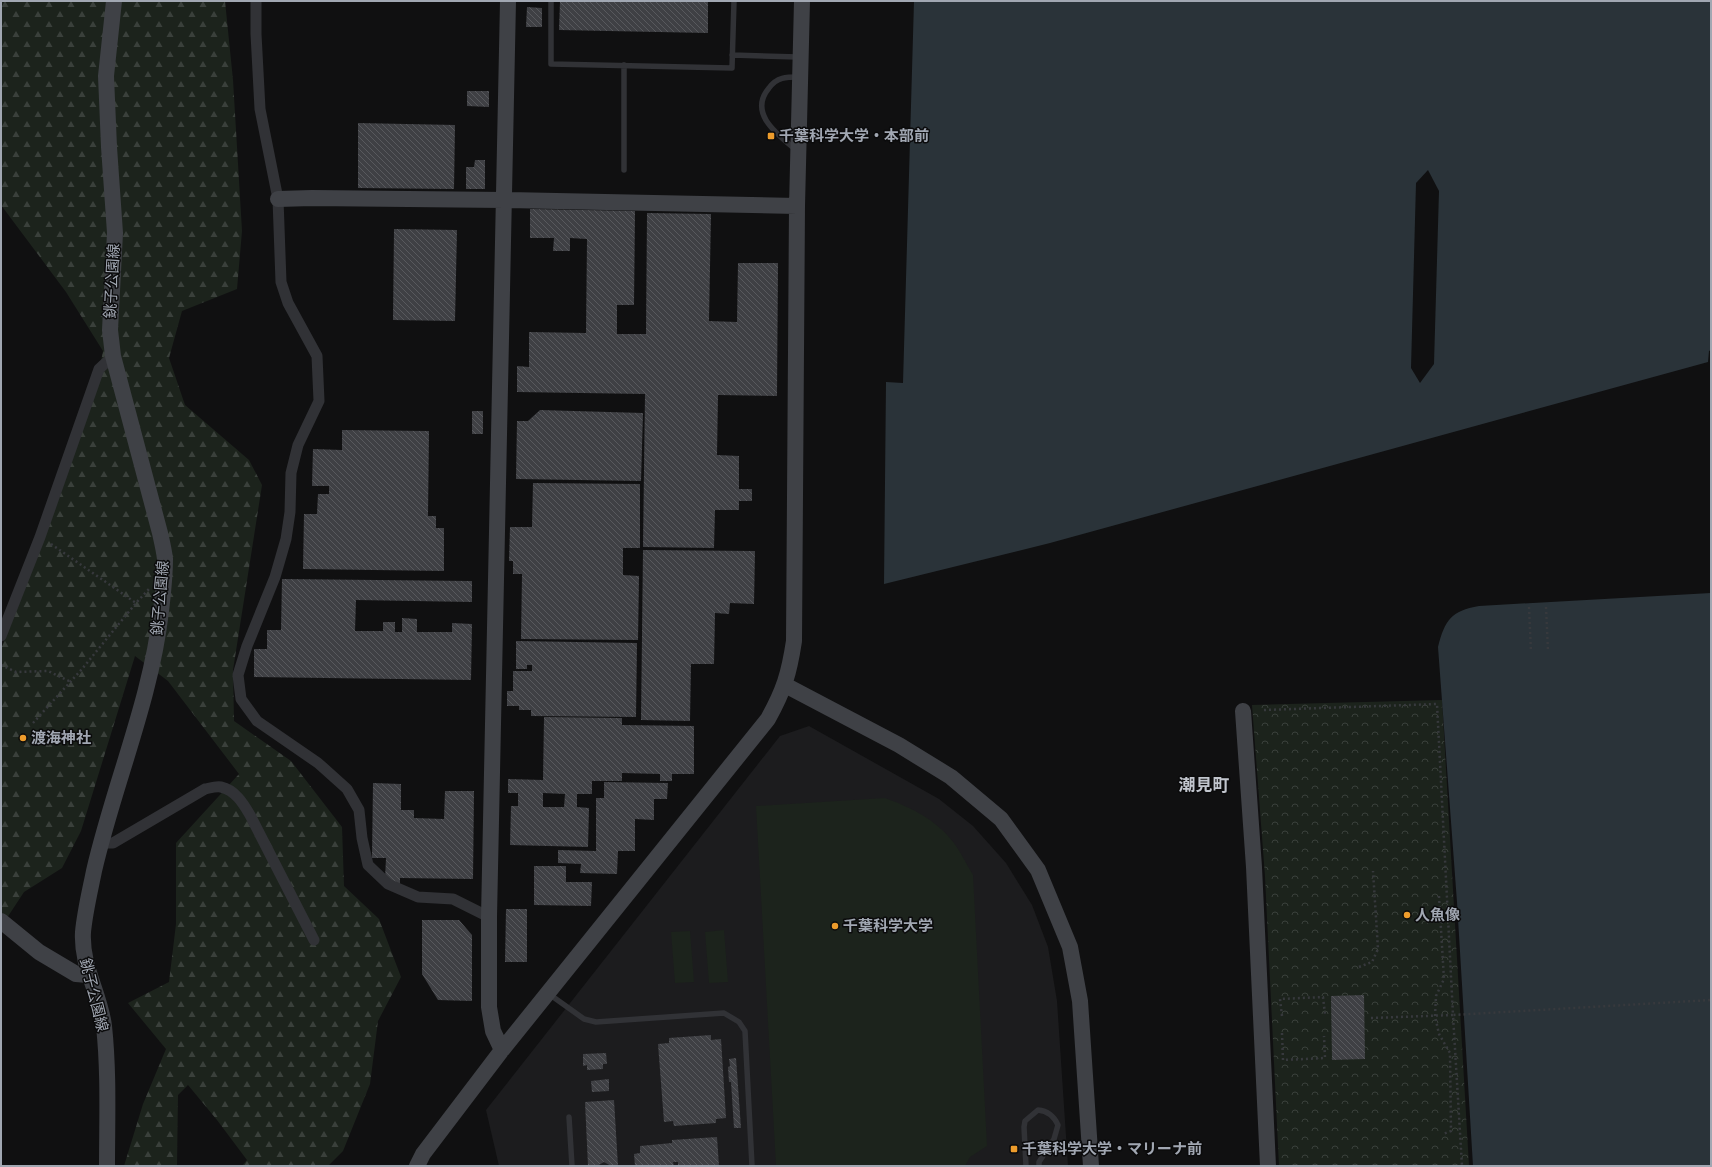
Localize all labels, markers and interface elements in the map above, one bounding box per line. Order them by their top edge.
place label: 千葉科学大学・本部前 [779,127,929,145]
marker: 千葉科学大学・本部前 [766,131,776,141]
street label: 銚子公園線 [101,243,123,319]
street label: 銚子公園線 [148,560,172,636]
place label: 渡海神社 [31,729,91,747]
marker: 渡海神社 [18,733,28,743]
district label: 潮見町 [1179,775,1230,795]
place label: 人魚像 [1415,906,1460,924]
marker: 人魚像 [1402,910,1412,920]
place label: 千葉科学大学 [843,917,933,935]
marker: 千葉科学大学 [830,921,840,931]
street label: 銚子公園線 [76,956,112,1034]
place label: 千葉科学大学・マリーナ前 [1022,1140,1202,1158]
marker: 千葉科学大学・マリーナ前 [1009,1144,1019,1154]

